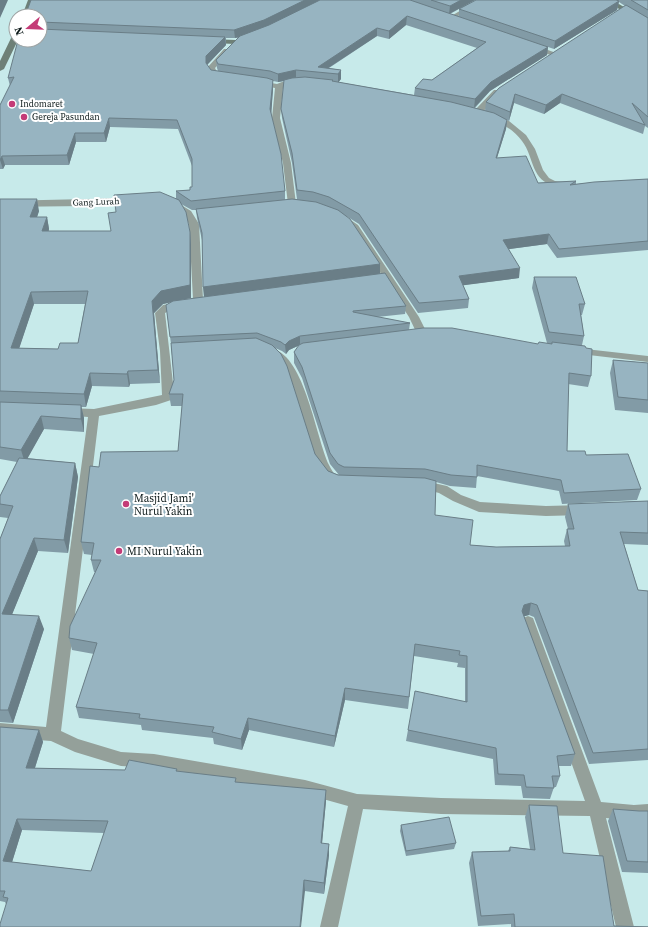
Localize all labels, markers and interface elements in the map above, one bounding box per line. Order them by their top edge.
north arrow [8,8,48,48]
text: N [11,25,27,37]
place label: Indomaret [20,98,63,110]
marker: Indomaret [7,99,17,109]
place label: Gereja Pasundan [32,111,100,123]
marker: Gereja Pasundan [19,112,29,122]
street label: Gang Lurah [72,195,120,209]
place label: Masjid Jami' Nurul Yakin [134,491,194,519]
marker: Masjid Jami' Nurul Yakin [121,499,131,509]
place label: MI Nurul Yakin [127,544,202,559]
marker: MI Nurul Yakin [114,546,124,556]

